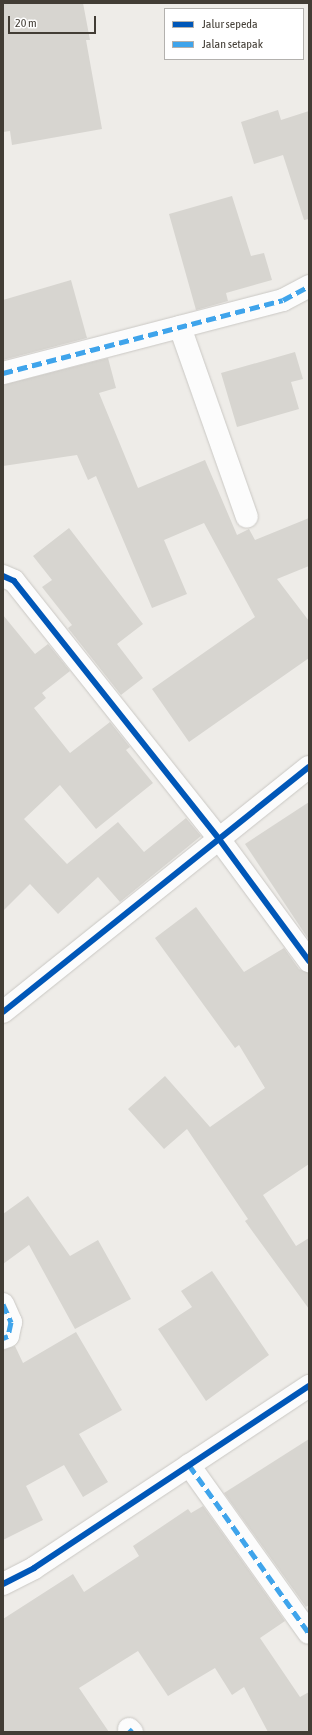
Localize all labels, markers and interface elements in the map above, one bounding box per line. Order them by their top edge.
scale bar [10,8,98,34]
legend [164,8,304,60]
text: 20 m [15,16,37,30]
text: Jalur sepeda [202,17,258,31]
text: Jalan setapak [202,37,263,51]

